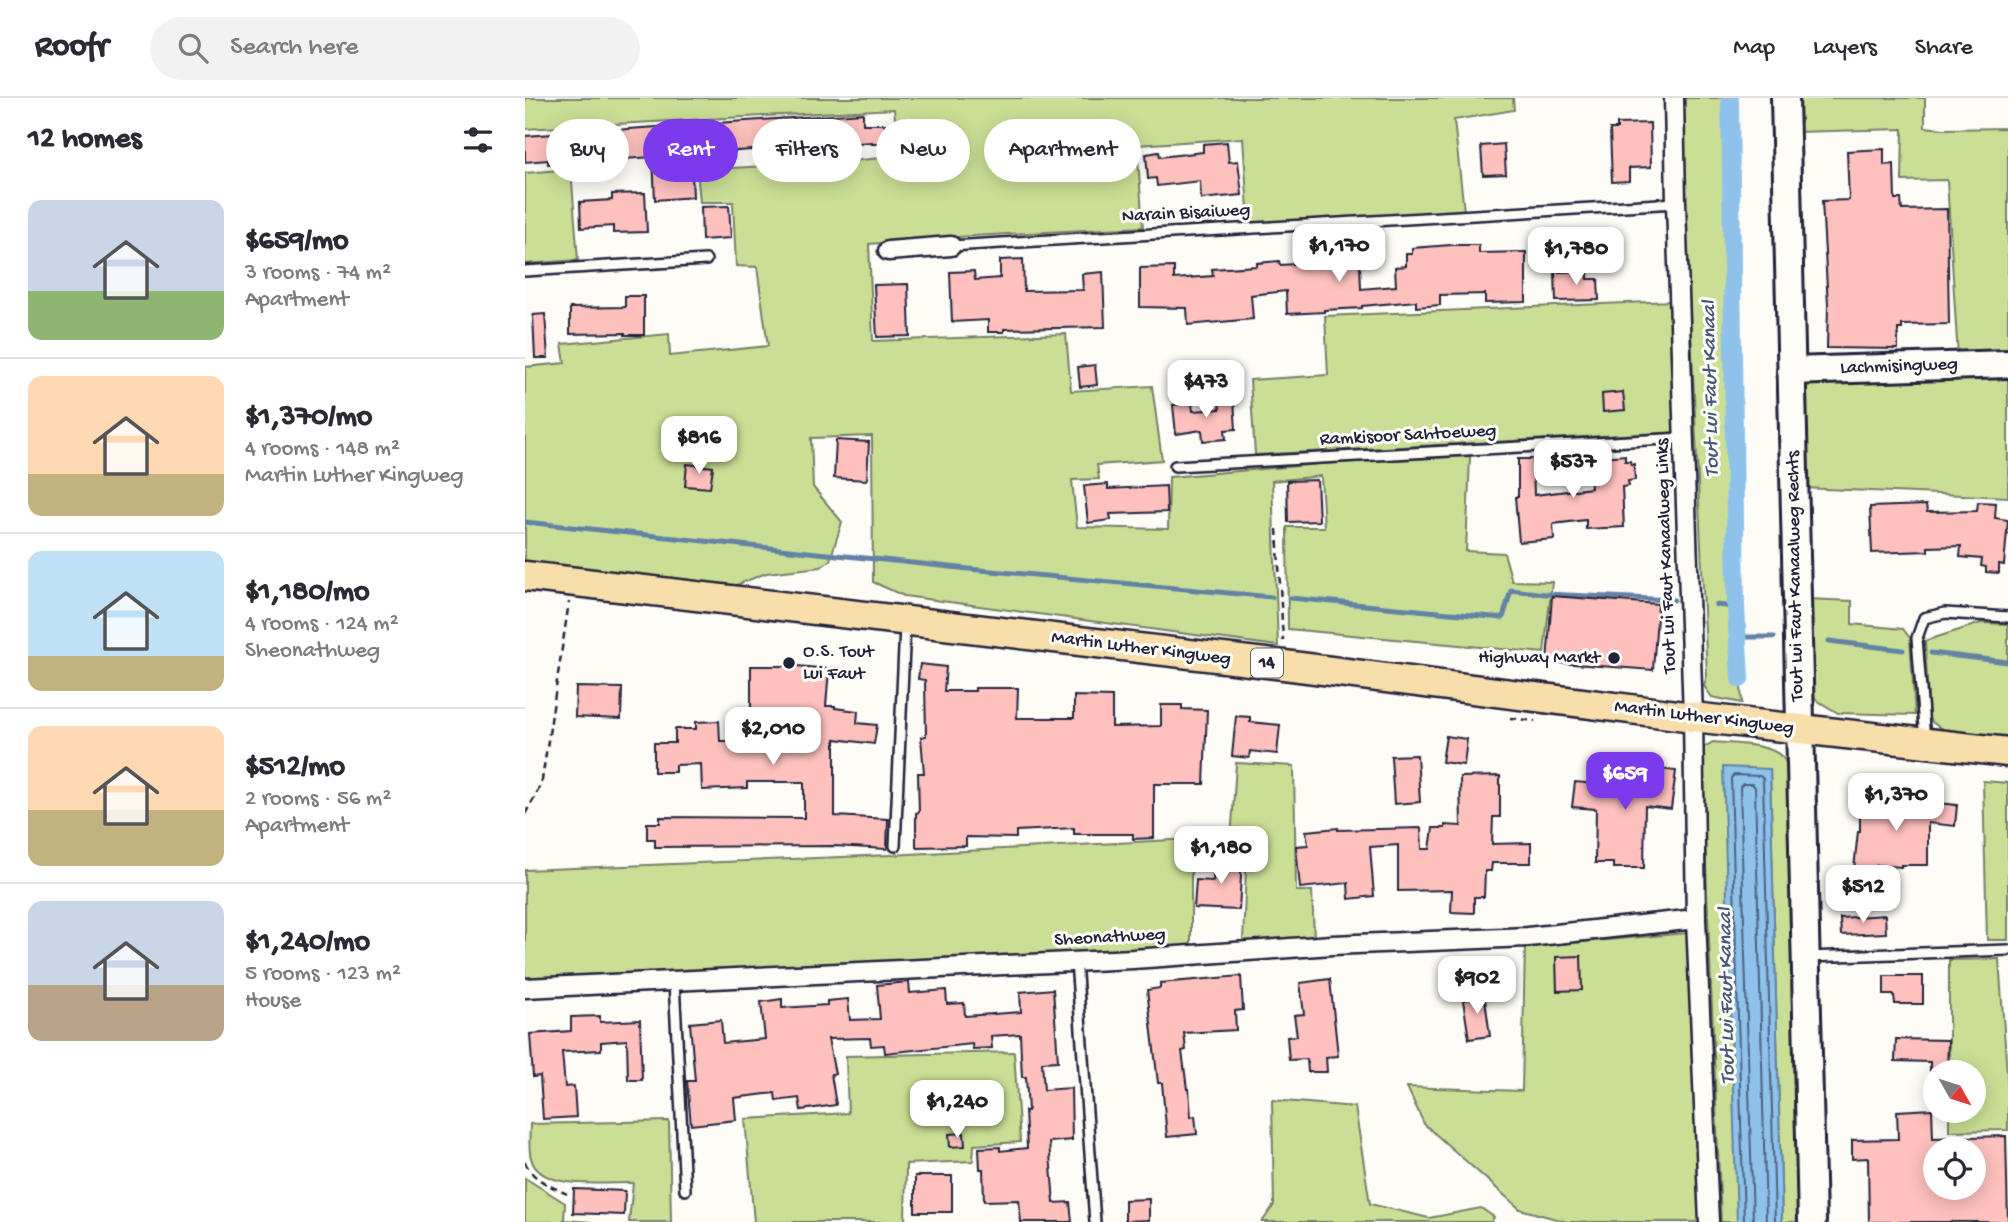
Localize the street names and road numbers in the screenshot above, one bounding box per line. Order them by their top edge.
street label: Narain Bisaiweg [1121,199,1251,229]
street label: Lachmisingweg [1840,353,1959,381]
street label: Ramkisoor Sahtoeweg [1319,420,1497,452]
street label: Tout Lui Faut Kanaalweg Links [1651,437,1683,675]
street label: Tout Lui Faut Kanaalweg Rechts [1782,450,1810,702]
street label: Martin Luther Kingweg [1050,627,1232,671]
road number: 14 [1251,648,1283,678]
street label: Martin Luther Kingweg [1613,696,1795,740]
street label: Sheonathweg [1054,924,1166,952]

